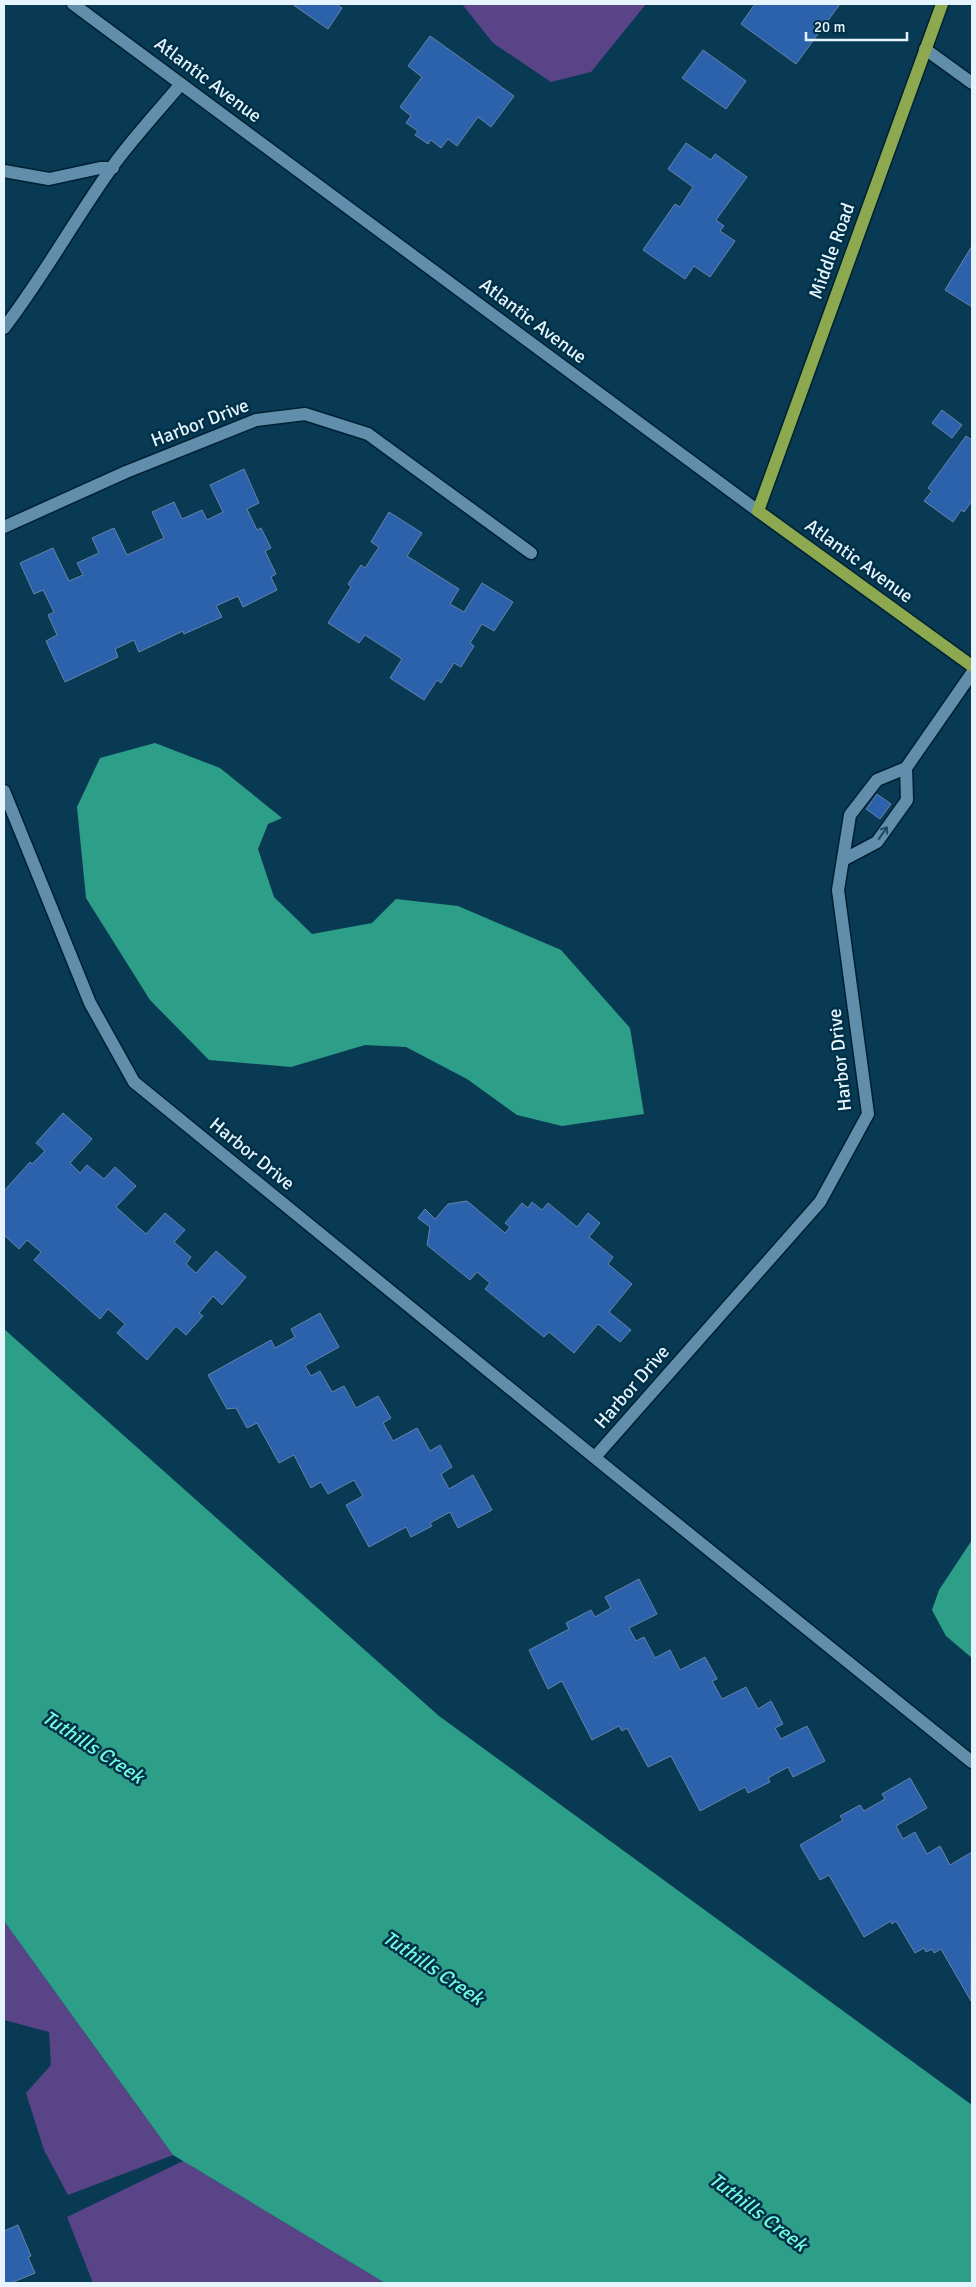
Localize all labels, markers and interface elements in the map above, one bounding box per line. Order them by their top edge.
scale bar [806,10,907,42]
text: 20 m [814,18,845,36]
street label: Atlantic Avenue [150,32,266,128]
street label: Middle Road [804,200,860,302]
street label: Atlantic Avenue [475,273,591,369]
street label: Harbor Drive [148,393,252,453]
street label: Atlantic Avenue [800,514,918,608]
one-way arrow [878,827,888,841]
street label: Harbor Drive [823,1008,857,1112]
street label: Harbor Drive [204,1112,300,1196]
street label: Harbor Drive [589,1340,675,1434]
water label: Tuthills Creek [37,1705,150,1790]
water label: Tuthills Creek [378,1925,490,2012]
water label: Tuthills Creek [704,2167,814,2258]

